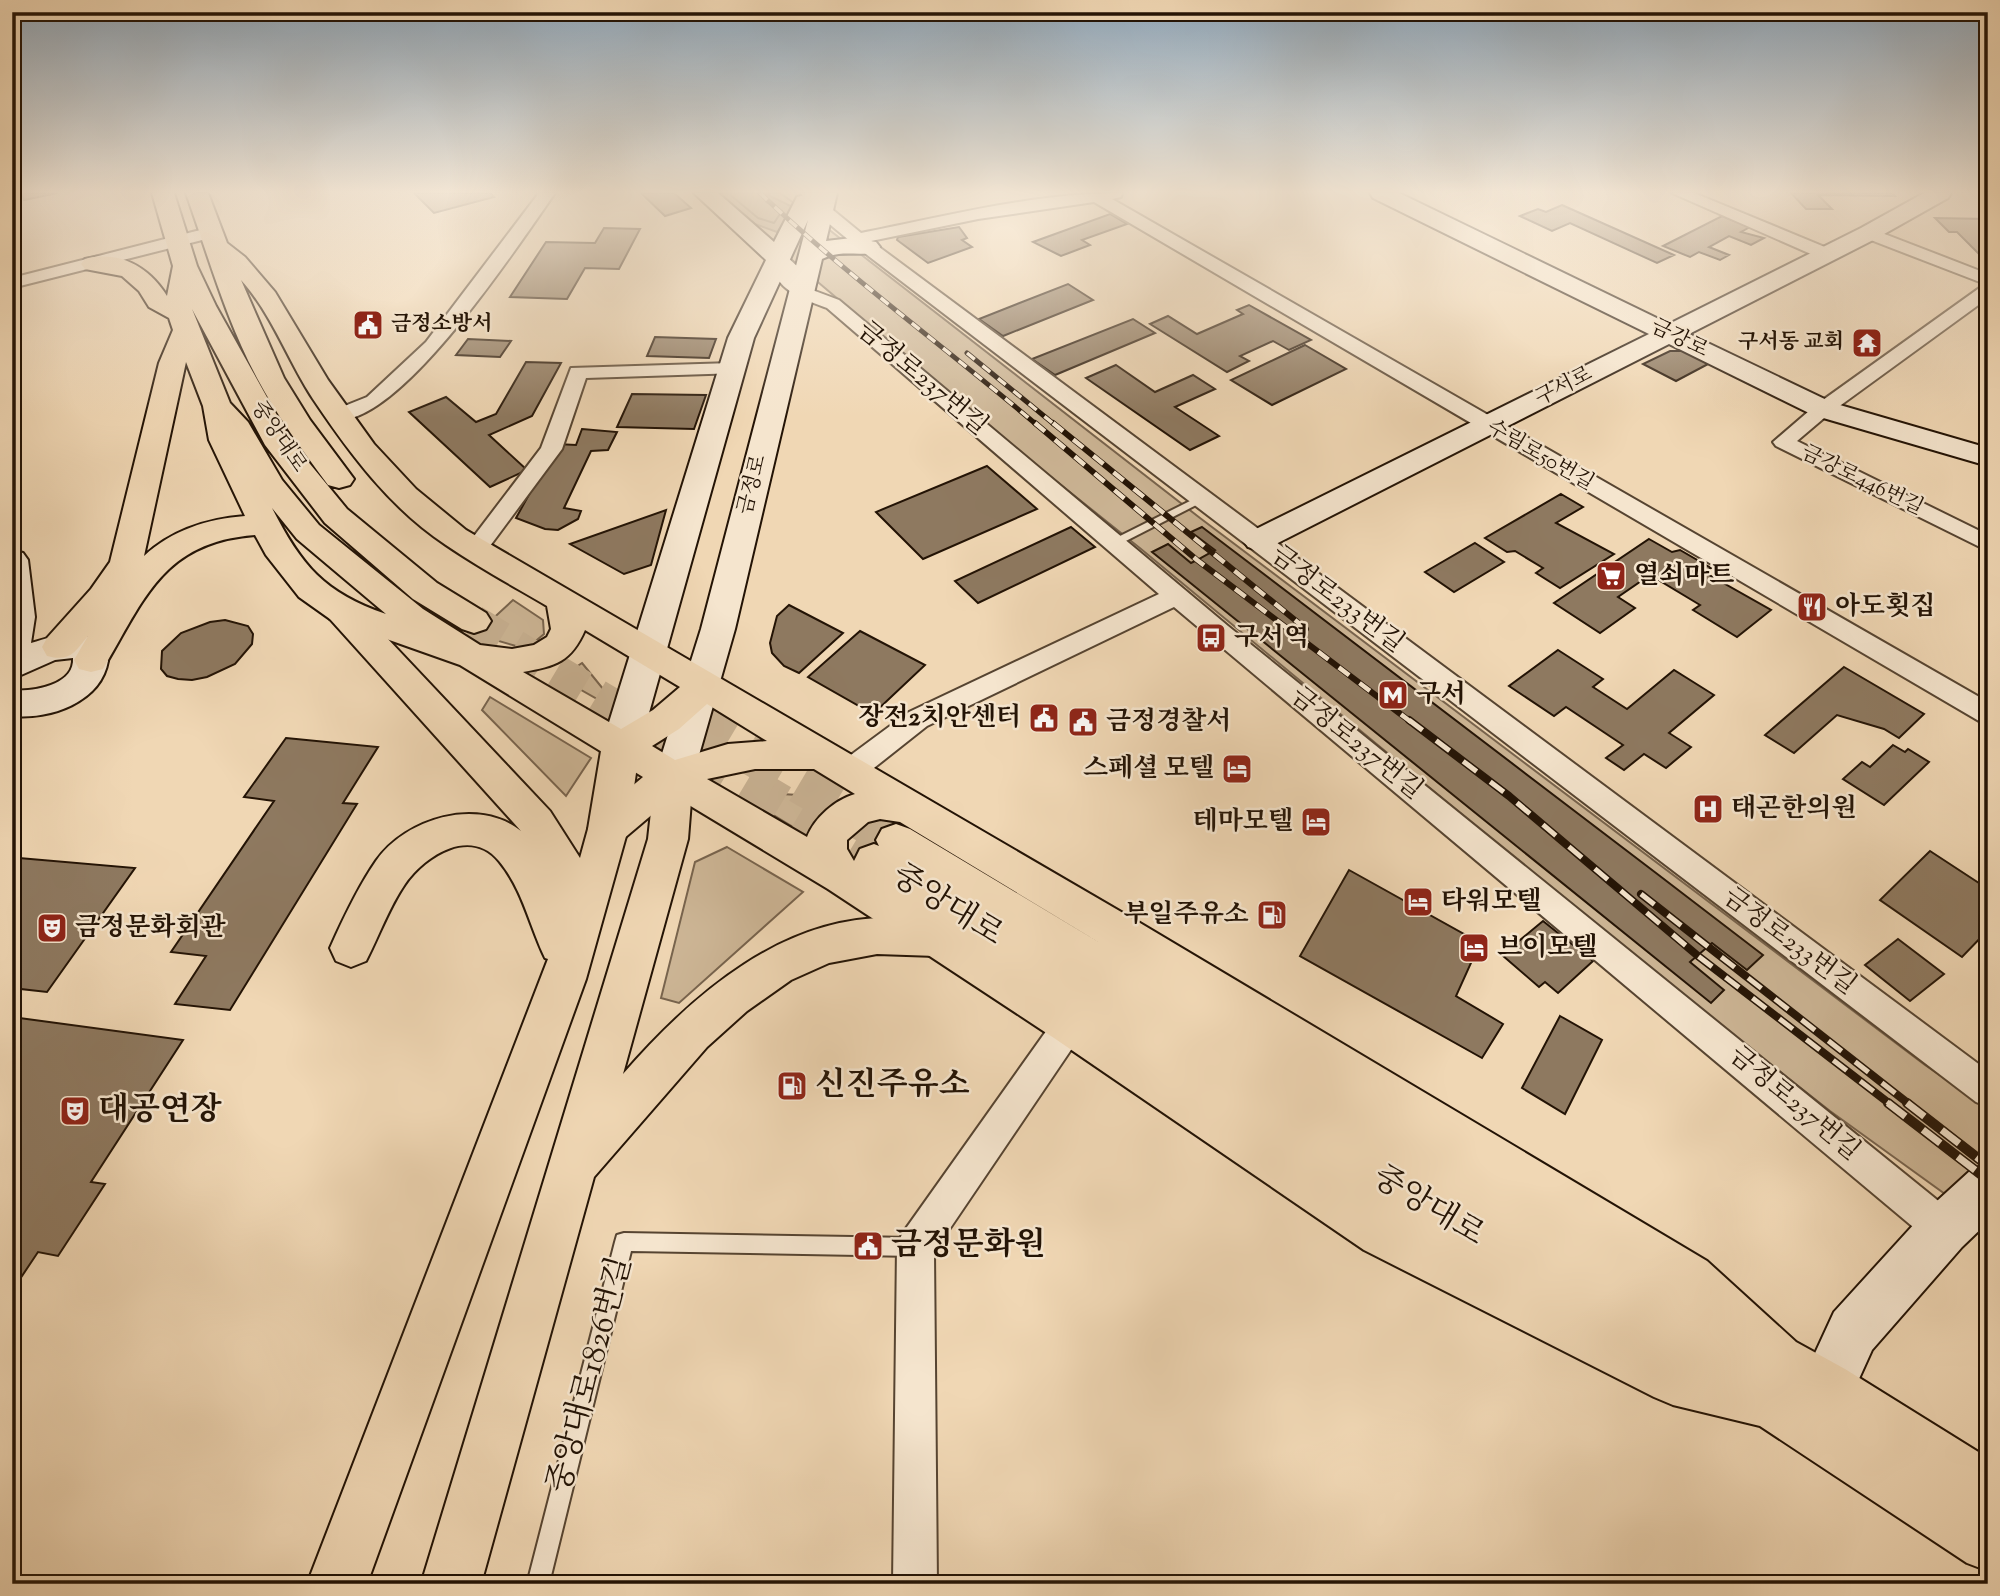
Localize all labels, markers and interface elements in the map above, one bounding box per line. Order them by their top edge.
public building icon: 금정소방서 [351,308,385,342]
place label: 금정소방서 [391,310,492,340]
street label: 금강로 [1645,312,1713,366]
street label: 금정로237번길 [848,313,996,445]
temple icon: 구서동 교회 [1850,326,1884,360]
place label: 구서동 교회 [1738,328,1844,358]
street label: 구서로 [1530,360,1598,414]
street label: 중앙대로 [243,395,313,479]
street label: 수림로50번길 [1481,413,1599,499]
street label: 금강로446번길 [1796,438,1928,524]
street label: 금정로 [731,452,775,518]
street label: 금정로233번길 [1262,537,1412,663]
place label: 열쇠마트 [1634,558,1734,595]
supermarket icon: 열쇠마트 [1594,559,1628,593]
place label: 아도횟집 [1835,589,1935,626]
restaurant icon: 아도횟집 [1795,590,1829,624]
place label: 구서역 [1234,620,1309,657]
bus stop icon: 구서역 [1194,621,1228,655]
place label: 구서 [1416,677,1466,714]
metro station icon: 구서 [1376,678,1410,712]
street label: 금정로237번길 [1282,679,1430,809]
place label: 장전2치안센터 [858,700,1021,737]
public building icon: 장전2치안센터 [1027,701,1061,735]
place label: 금정경찰서 [1106,704,1232,741]
public building icon: 금정경찰서 [1066,705,1100,739]
place label: 스페셜 모텔 [1083,751,1214,788]
hotel icon: 스페셜 모텔 [1220,752,1254,786]
place label: 태곤한의원 [1731,791,1857,828]
hospital icon: 태곤한의원 [1691,792,1725,826]
place label: 테마모텔 [1193,804,1293,841]
hotel icon: 테마모텔 [1299,805,1333,839]
street label: 중앙대로 [882,854,1012,958]
street label: 금정로233번길 [1714,879,1864,1005]
place label: 타워모텔 [1441,884,1541,921]
hotel icon: 타워모텔 [1401,885,1435,919]
place label: 부일주유소 [1123,897,1249,934]
fuel station icon: 부일주유소 [1255,898,1289,932]
place label: 금정문화회관 [75,910,227,947]
theatre icon: 금정문화회관 [35,911,69,945]
place label: 브이모텔 [1497,930,1597,967]
hotel icon: 브이모텔 [1457,931,1491,965]
street label: 금정로237번길 [1720,1038,1868,1170]
place label: 신진주유소 [815,1063,970,1109]
fuel station icon: 신진주유소 [775,1069,809,1103]
place label: 대공연장 [98,1088,222,1134]
theatre icon: 대공연장 [58,1094,92,1128]
street label: 중앙대로 [1363,1155,1493,1259]
place label: 금정문화원 [891,1223,1046,1269]
public building icon: 금정문화원 [851,1229,885,1263]
street label: 중앙대로1826번길 [537,1252,645,1498]

